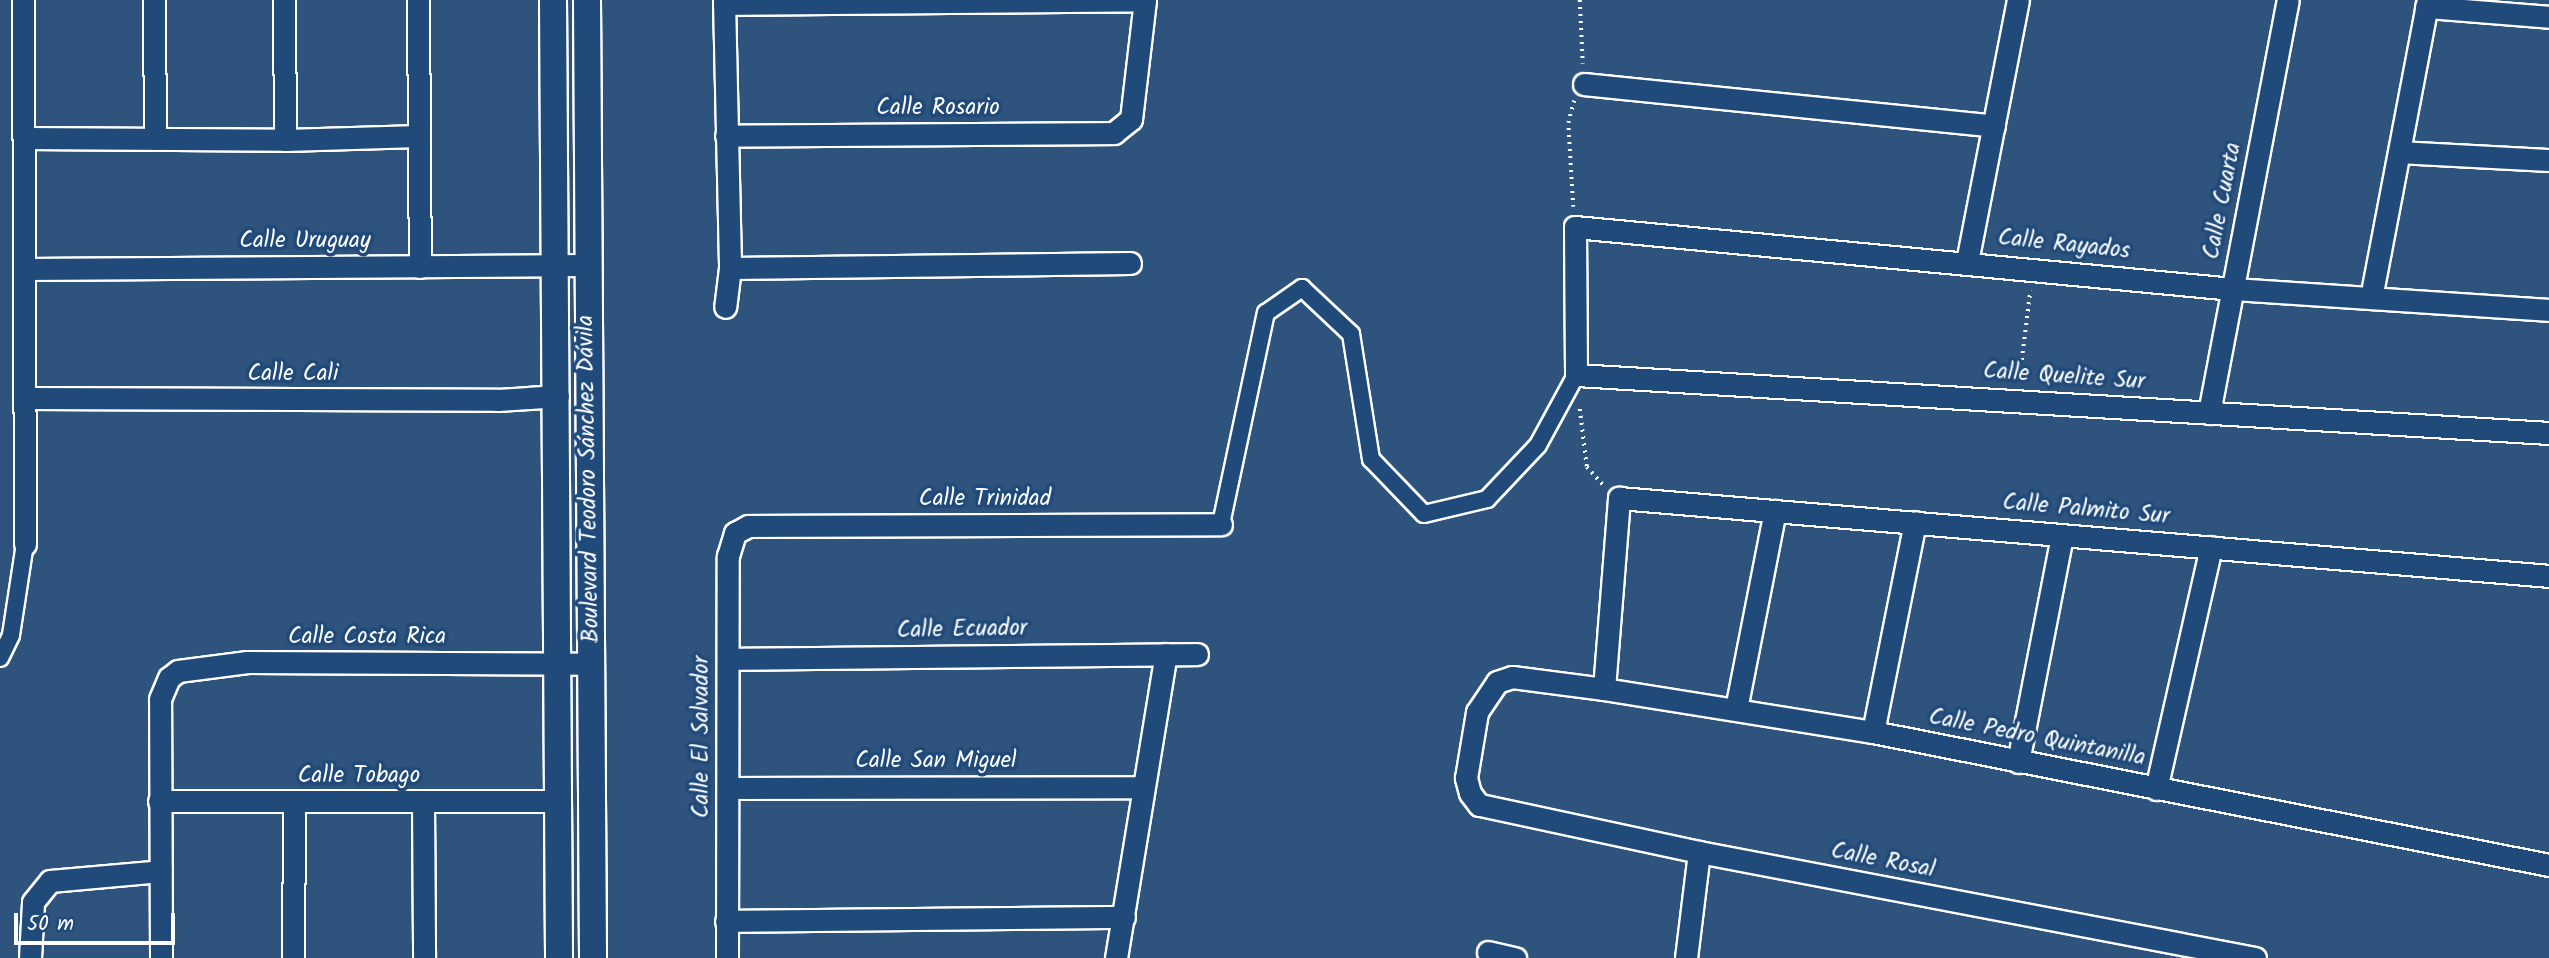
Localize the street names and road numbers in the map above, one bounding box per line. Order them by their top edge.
street label: Calle Rosario [876,94,1000,122]
street label: Calle Cuarta [2198,140,2248,262]
street label: Calle Rayados [1996,224,2132,266]
street label: Calle Uruguay [239,227,371,255]
street label: Boulevard Teodoro Sánchez Dávila [572,315,606,643]
street label: Calle Quelite Sur [1982,358,2146,396]
street label: Calle Cali [247,360,339,388]
street label: Calle Trinidad [919,485,1051,513]
street label: Calle Palmito Sur [2001,489,2171,531]
street label: Calle Ecuador [897,615,1027,645]
street label: Calle Costa Rica [288,623,446,651]
street label: Calle El Salvador [688,656,716,818]
street label: Calle Pedro Quintanilla [1926,703,2148,773]
street label: Calle San Miguel [855,747,1017,775]
street label: Calle Tobago [298,762,420,790]
street label: Calle Rosal [1829,837,1937,885]

